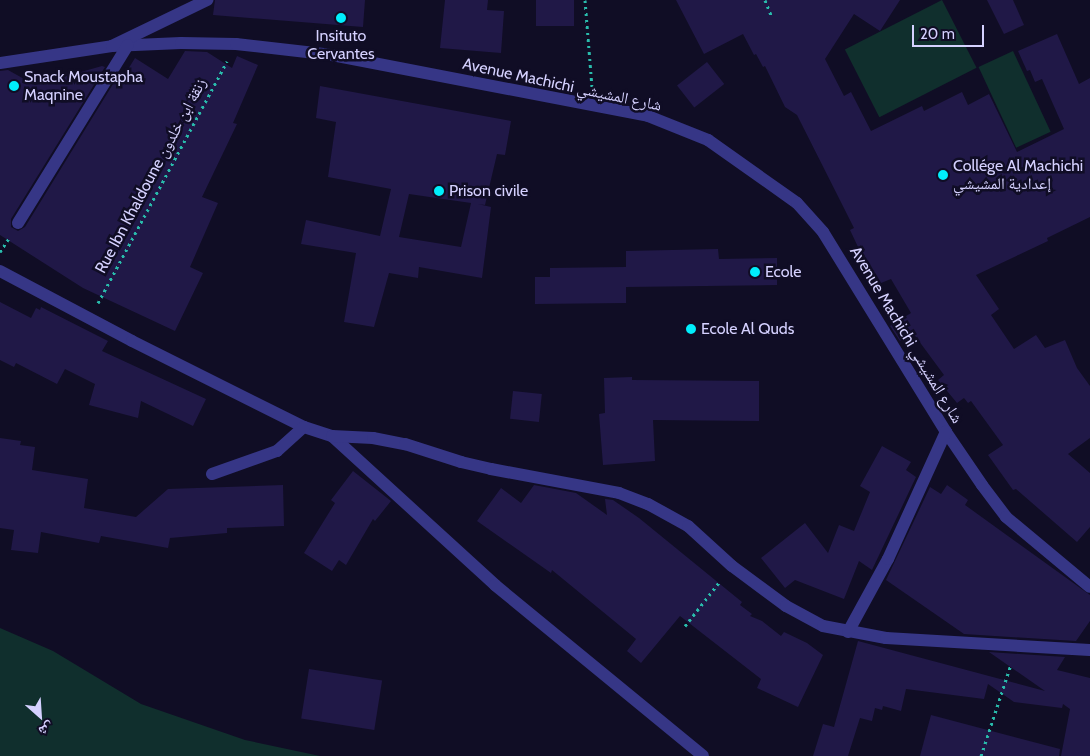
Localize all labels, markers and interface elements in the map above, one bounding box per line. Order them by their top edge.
marker: Insituto Cervantes [335,12,347,24]
scale bar [915,15,988,47]
text: 20 m [920,25,955,43]
place label: Insituto Cervantes [307,26,375,64]
street label: Avenue Machichi شارع المشيشي [461,55,663,115]
place label: Snack Moustapha Maqnine [24,67,143,105]
street label: Rue Ibn Khaldoune زنقة ابن خلدون [91,75,211,277]
marker: Snack Moustapha Maqnine [8,80,20,92]
place label: Collége Al Machichi إعدادية المشيشي [953,156,1083,194]
marker: Collége Al Machichi إعدادية المشيشي [937,169,949,181]
place label: Prison civile [449,181,528,201]
marker: Prison civile [433,185,445,197]
street label: Avenue Machichi شارع المشيشي [846,243,966,427]
place label: Ecole [765,262,801,282]
marker: Ecole [749,266,761,278]
place label: Ecole Al Quds [701,319,794,339]
marker: Ecole Al Quds [685,323,697,335]
north arrow [15,691,65,741]
text: ش [36,718,57,741]

